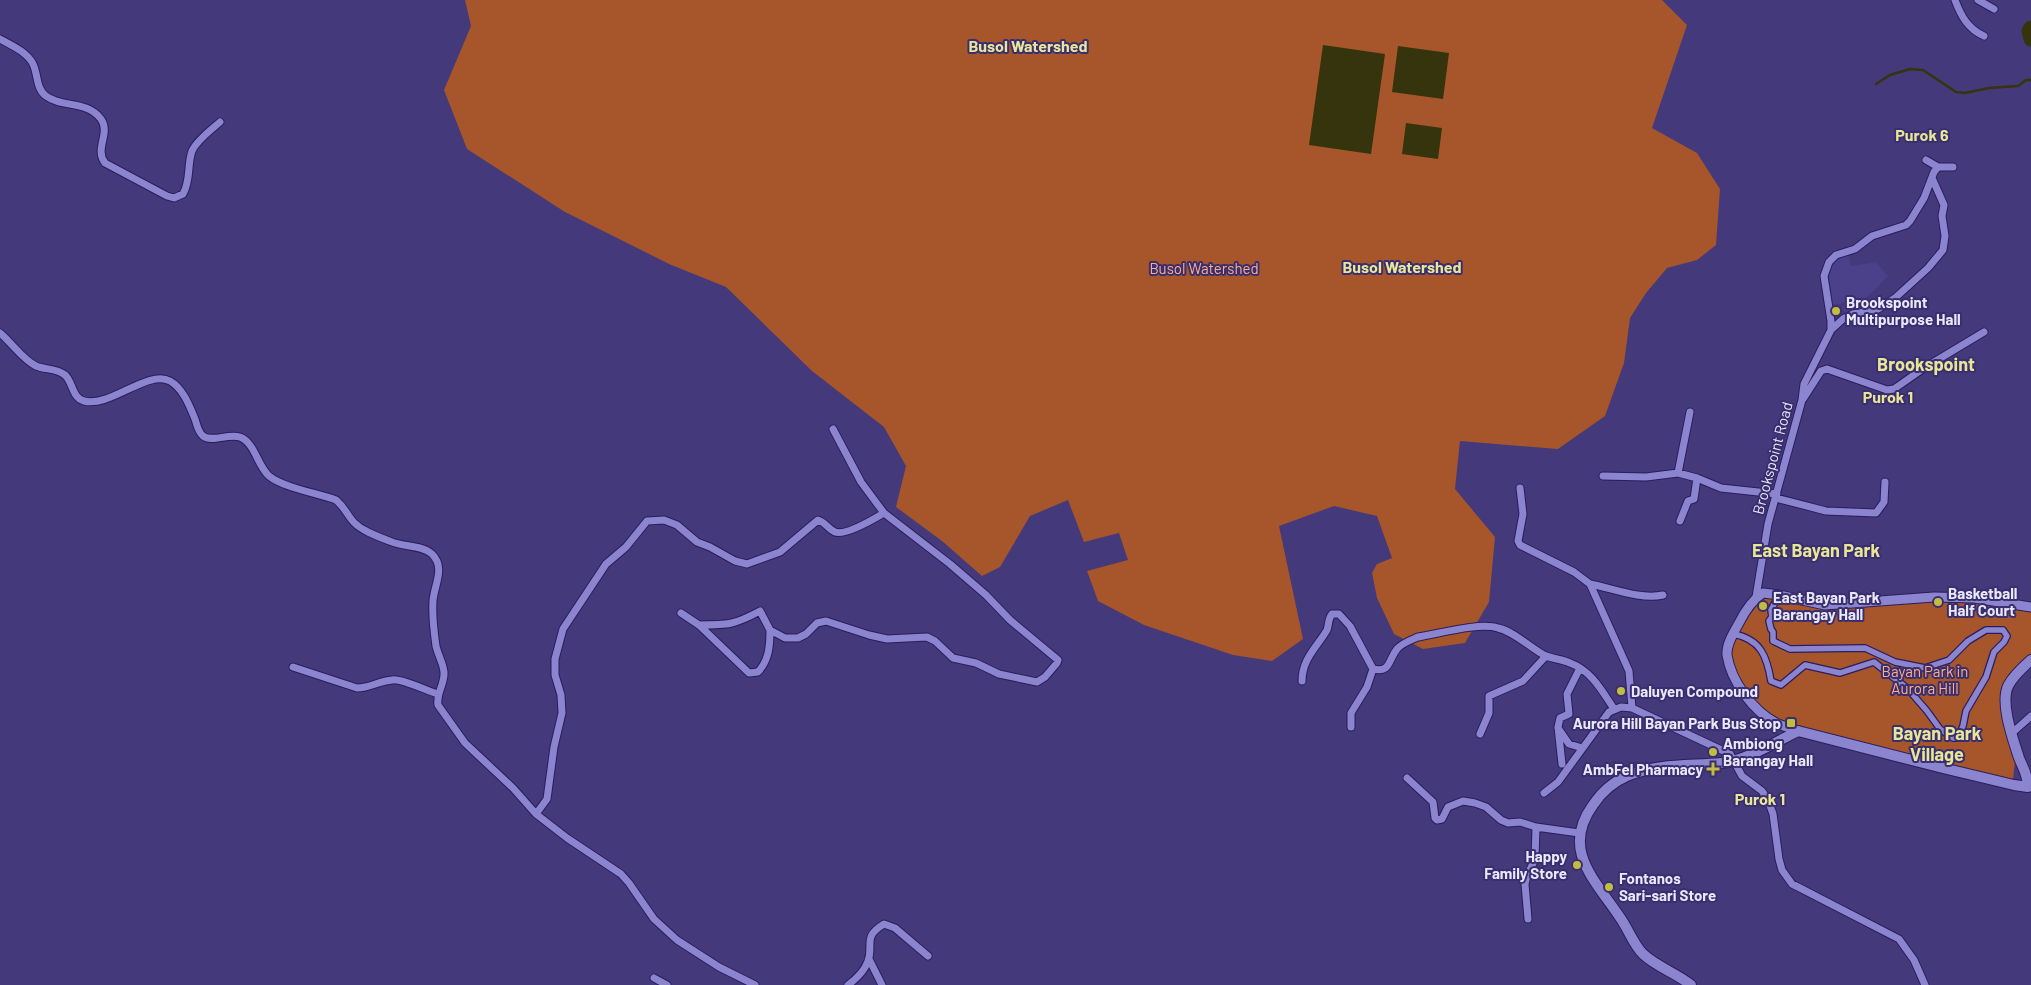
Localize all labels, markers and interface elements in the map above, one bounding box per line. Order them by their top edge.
district label: Busol Watershed [968,36,1088,55]
district label: Purok 6 [1895,125,1949,144]
district label: Busol Watershed [1342,257,1462,276]
park label: Busol Watershed [1149,259,1259,277]
place label: Brookspoint Multipurpose Hall [1846,293,1961,328]
marker: Brookspoint Multipurpose Hall [1830,305,1842,317]
district label: Brookspoint [1877,353,1975,375]
district label: Purok 1 [1863,387,1913,406]
street label: Brookspoint Road [1748,400,1796,516]
district label: East Bayan Park [1752,539,1880,561]
place label: Basketball Half Court [1948,584,2017,619]
place label: East Bayan Park Barangay Hall [1773,588,1880,623]
marker: Basketball Half Court [1932,596,1944,608]
marker: East Bayan Park Barangay Hall [1757,600,1769,612]
park label: Bayan Park in Aurora Hill [1882,662,1968,697]
place label: Daluyen Compound [1631,682,1758,700]
marker: Daluyen Compound [1615,685,1627,697]
place label: Aurora Hill Bayan Park Bus Stop [1573,714,1781,732]
marker: Aurora Hill Bayan Park Bus Stop [1785,717,1797,729]
district label: Bayan Park Village [1893,722,1982,765]
place label: Ambiong Barangay Hall [1723,734,1813,769]
marker: Ambiong Barangay Hall [1707,746,1719,758]
place label: AmbFel Pharmacy [1583,760,1703,778]
marker: AmbFel Pharmacy [1707,763,1719,775]
district label: Purok 1 [1735,789,1785,808]
place label: Happy Family Store [1484,847,1567,882]
marker: Happy Family Store [1571,859,1583,871]
place label: Fontanos Sari-sari Store [1619,869,1716,904]
marker: Fontanos Sari-sari Store [1603,881,1615,893]

